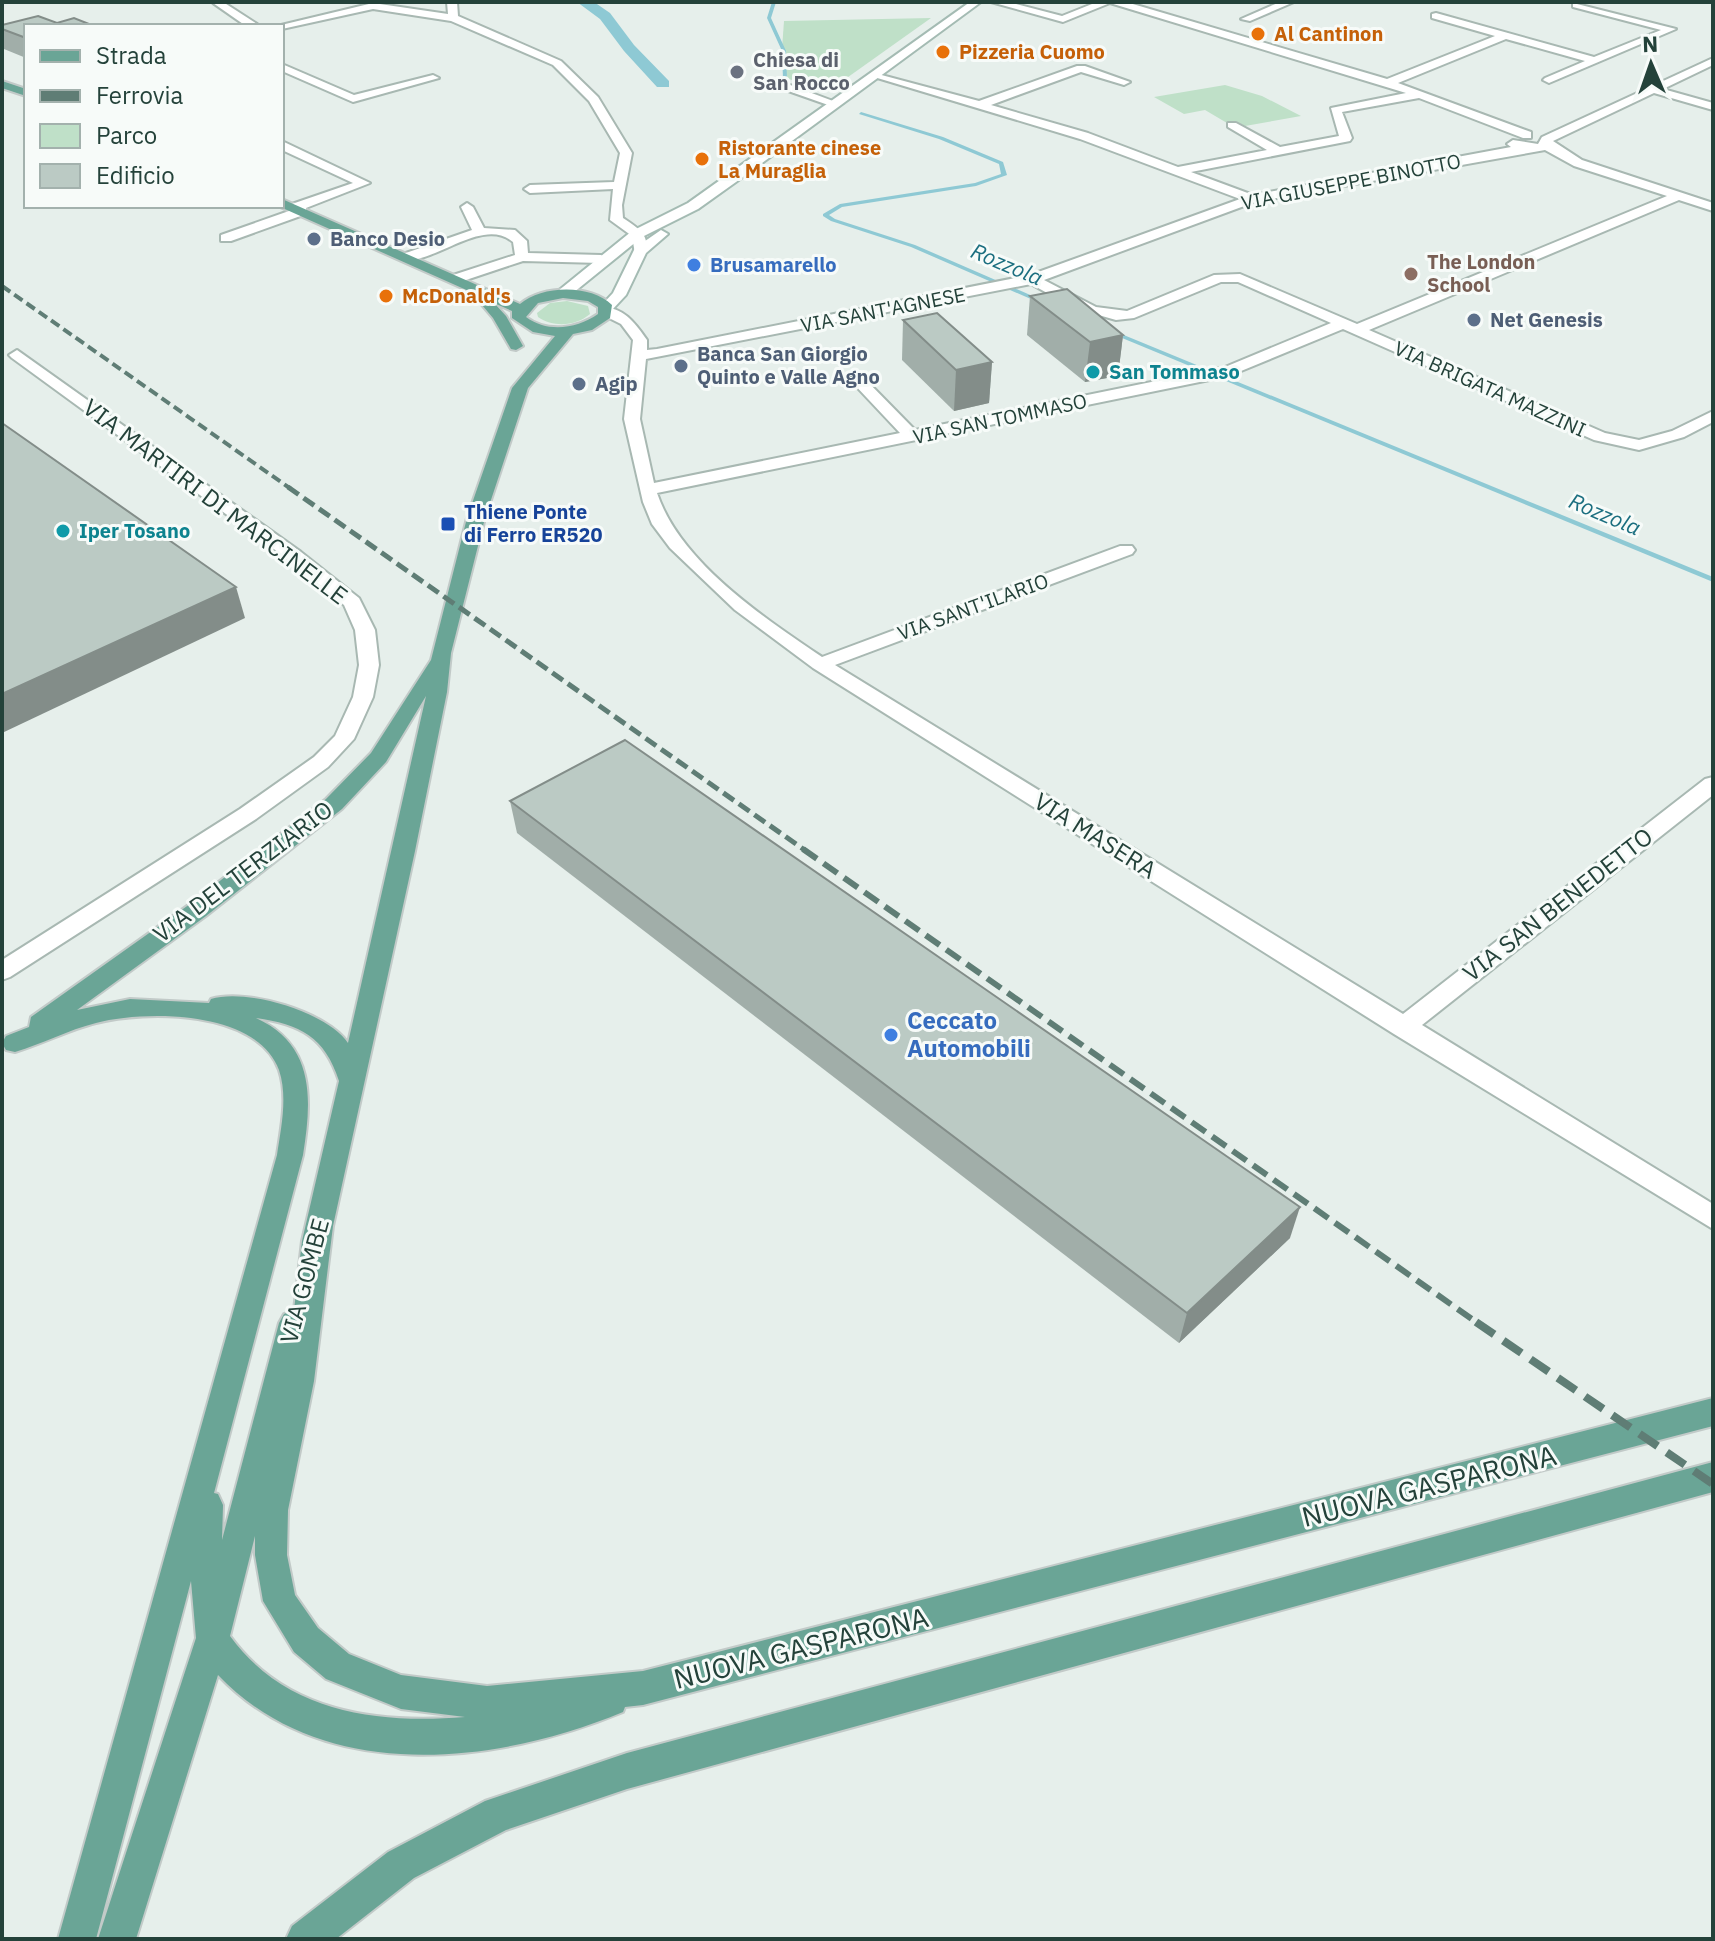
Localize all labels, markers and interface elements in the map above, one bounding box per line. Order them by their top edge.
place label: Al Cantinon [1274,20,1383,47]
legend [24,24,284,208]
north arrow [1611,24,1691,104]
marker: Al Cantinon [1249,25,1267,43]
text: N [1642,29,1659,58]
place label: Pizzeria Cuomo [959,38,1105,65]
text: Strada [96,39,167,71]
marker: Pizzeria Cuomo [934,43,952,61]
place label: Chiesa di San Rocco [753,46,850,96]
marker: Chiesa di San Rocco [728,63,746,81]
text: Ferrovia [96,79,184,111]
text: Parco [96,119,157,151]
place label: Ristorante cinese La Muraglia [718,134,881,184]
street label: VIA GIUSEPPE BINOTTO [1239,147,1463,216]
marker: Ristorante cinese La Muraglia [693,150,711,168]
text: Edificio [96,159,175,191]
place label: Banco Desio [330,225,445,252]
marker: Banco Desio [305,230,323,248]
water label: Rozzola [967,235,1048,292]
place label: The London School [1427,248,1536,298]
place label: Brusamarello [710,251,837,278]
marker: Brusamarello [685,256,703,274]
marker: The London School [1402,265,1420,283]
street label: VIA SANT'AGNESE [798,280,968,339]
place label: McDonald's [402,282,511,309]
marker: McDonald's [377,287,395,305]
place label: Net Genesis [1490,306,1603,333]
marker: Net Genesis [1465,311,1483,329]
street label: VIA BRIGATA MAZZINI [1390,334,1590,443]
place label: Banca San Giorgio Quinto e Valle Agno [697,340,880,390]
marker: Banca San Giorgio Quinto e Valle Agno [672,357,690,375]
place label: San Tommaso [1109,358,1240,385]
marker: San Tommaso [1084,363,1102,381]
place label: Agip [595,370,638,397]
marker: Agip [570,375,588,393]
street label: VIA SAN TOMMASO [910,387,1089,450]
street label: VIA MARTIRI DI MARCINELLE [77,391,354,611]
water label: Rozzola [1565,485,1646,542]
place label: Thiene Ponte di Ferro ER520 [464,498,603,548]
marker: Thiene Ponte di Ferro ER520 [439,515,457,533]
place label: Iper Tosano [79,517,190,544]
marker: Iper Tosano [54,522,72,540]
street label: VIA SANT'ILARIO [893,567,1052,646]
street label: VIA MASERA [1028,785,1163,886]
street label: VIA DEL TERZIARIO [146,793,339,949]
street label: VIA SAN BENEDETTO [1456,820,1659,988]
place label: Ceccato Automobili [907,1004,1031,1064]
marker: Ceccato Automobili [882,1026,900,1044]
street label: VIA GOMBE [272,1215,336,1347]
street label: NUOVA GASPARONA [1298,1436,1560,1535]
street label: NUOVA GASPARONA [670,1598,932,1697]

